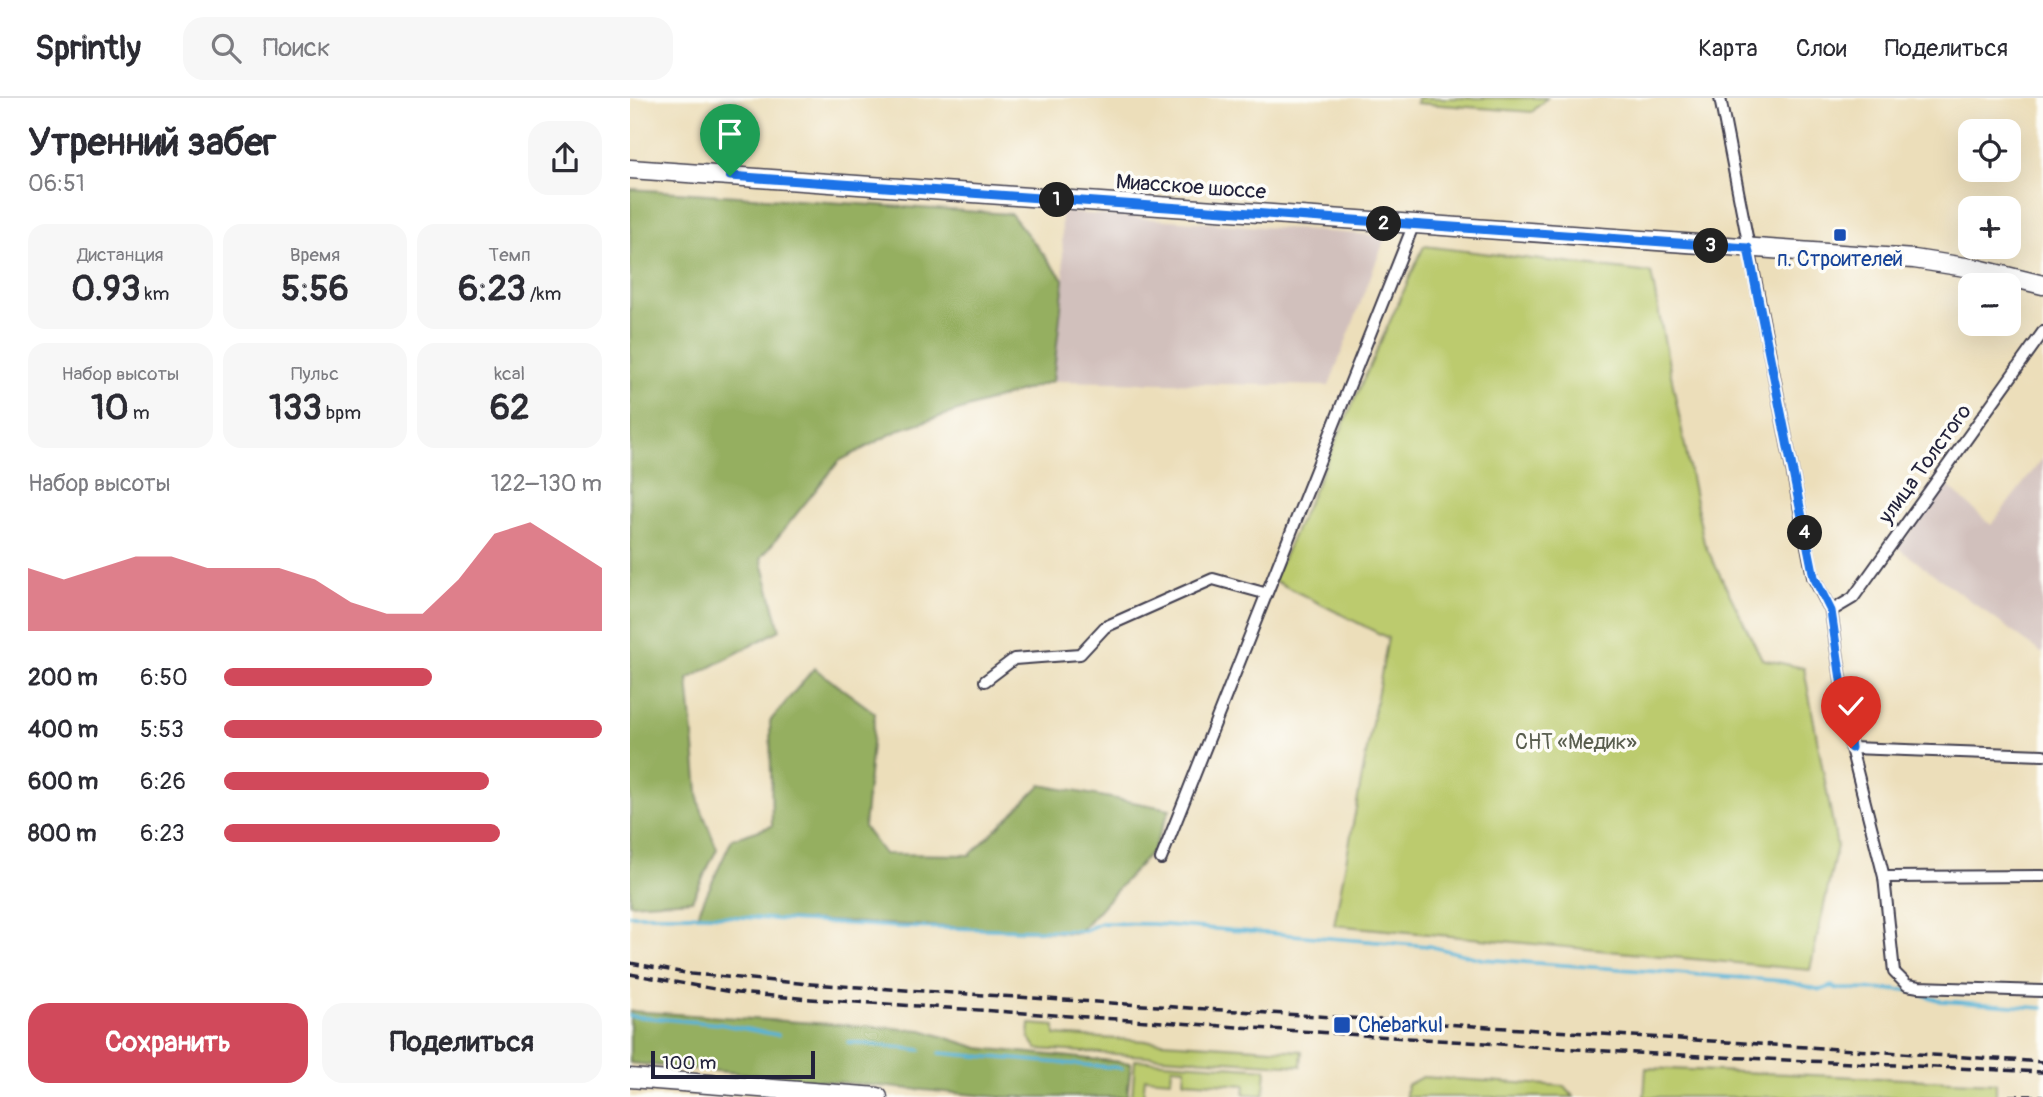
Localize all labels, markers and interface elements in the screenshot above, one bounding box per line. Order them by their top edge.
search box [183,17,673,80]
text: Sprintly [35,28,141,69]
icon: search [207,29,245,67]
text: Поиск [263,32,331,64]
text: Карта [1698,34,1758,63]
text: Слои [1796,34,1847,63]
text: Поделиться [1885,34,2008,63]
pin [700,104,760,176]
icon: arrive [711,115,749,153]
text: Утренний забег [28,119,276,167]
map controls [1958,119,2021,336]
button: locate [1958,119,2021,182]
button: share [528,121,602,195]
street label: Миасское шоссе [1115,168,1268,206]
text: 06:51 [28,169,85,198]
pin: 1 [1040,182,1074,217]
text: 1 [1053,187,1060,211]
button: + [1958,196,2021,259]
pin: 2 [1366,206,1402,242]
text: 2 [1378,211,1389,235]
marker: п. Строителей [1832,227,1848,243]
pin: 3 [1694,228,1728,264]
text: 3 [1705,233,1716,257]
text: Дистанция [77,243,163,267]
text: Время [290,243,340,267]
text: Темп [489,243,531,267]
place label: п. Строителей [1777,246,1903,273]
text: 0.93 [71,267,140,311]
text: 5:56 [281,267,349,311]
text: 6:23 [458,267,526,311]
button: − [1958,273,2021,336]
text: km [140,282,169,306]
text: /km [526,282,561,306]
text: Набор высоты [62,362,179,386]
text: Пульс [291,362,339,386]
text: kcal [494,362,525,386]
text: 10 [91,386,129,430]
text: 133 [269,386,322,430]
text: 62 [490,386,530,430]
street label: улица Толстого [1872,399,1977,530]
text: m [129,401,150,425]
text: bpm [322,401,361,425]
text: Набор высоты [28,469,170,498]
text: 122–130 m [491,469,602,498]
pin: 4 [1788,516,1822,550]
text: 4 [1799,520,1810,544]
text: 200 m [28,663,98,692]
text: 6:50 [140,663,188,692]
pin [1821,676,1881,748]
icon: check [1832,687,1870,725]
text: 400 m [28,715,98,744]
text: 5:53 [140,715,184,744]
park label: СНТ «Медик» [1515,729,1637,756]
text: 600 m [28,767,98,796]
text: 6:26 [140,767,186,796]
text: 800 m [28,819,96,848]
text: 6:23 [140,819,185,848]
button: Сохранить [28,1003,308,1083]
button: Поделиться [322,1003,602,1083]
place label: Chebarkul [1358,1012,1443,1039]
marker: Chebarkul [1332,1015,1352,1035]
scale bar [651,1048,816,1080]
text: 100 m [662,1051,716,1075]

